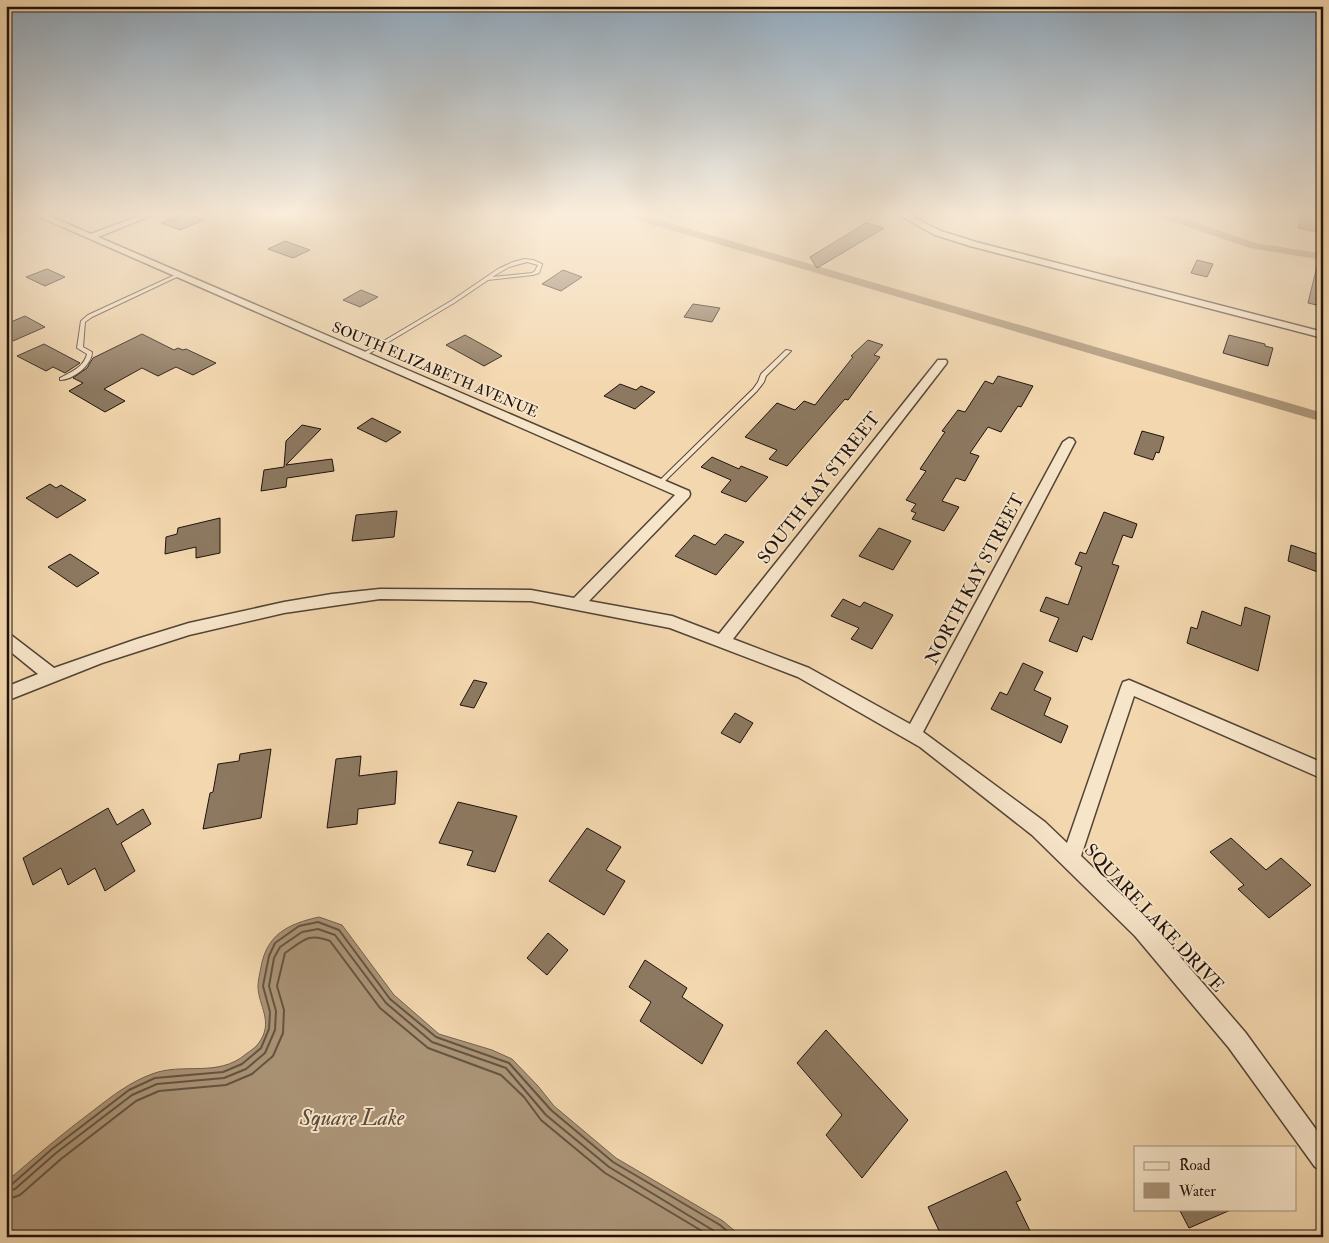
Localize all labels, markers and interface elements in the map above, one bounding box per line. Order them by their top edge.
street label: SOUTH ELIZABETH AVENUE [329,318,541,422]
street label: SOUTH KAY STREET [752,407,886,569]
street label: NORTH KAY STREET [920,489,1030,668]
street label: SQUARE LAKE DRIVE [1079,839,1229,997]
water label: Square Lake [299,1104,405,1132]
legend [1134,1146,1296,1210]
text: Road [1179,1156,1211,1175]
text: Water [1178,1182,1216,1201]

